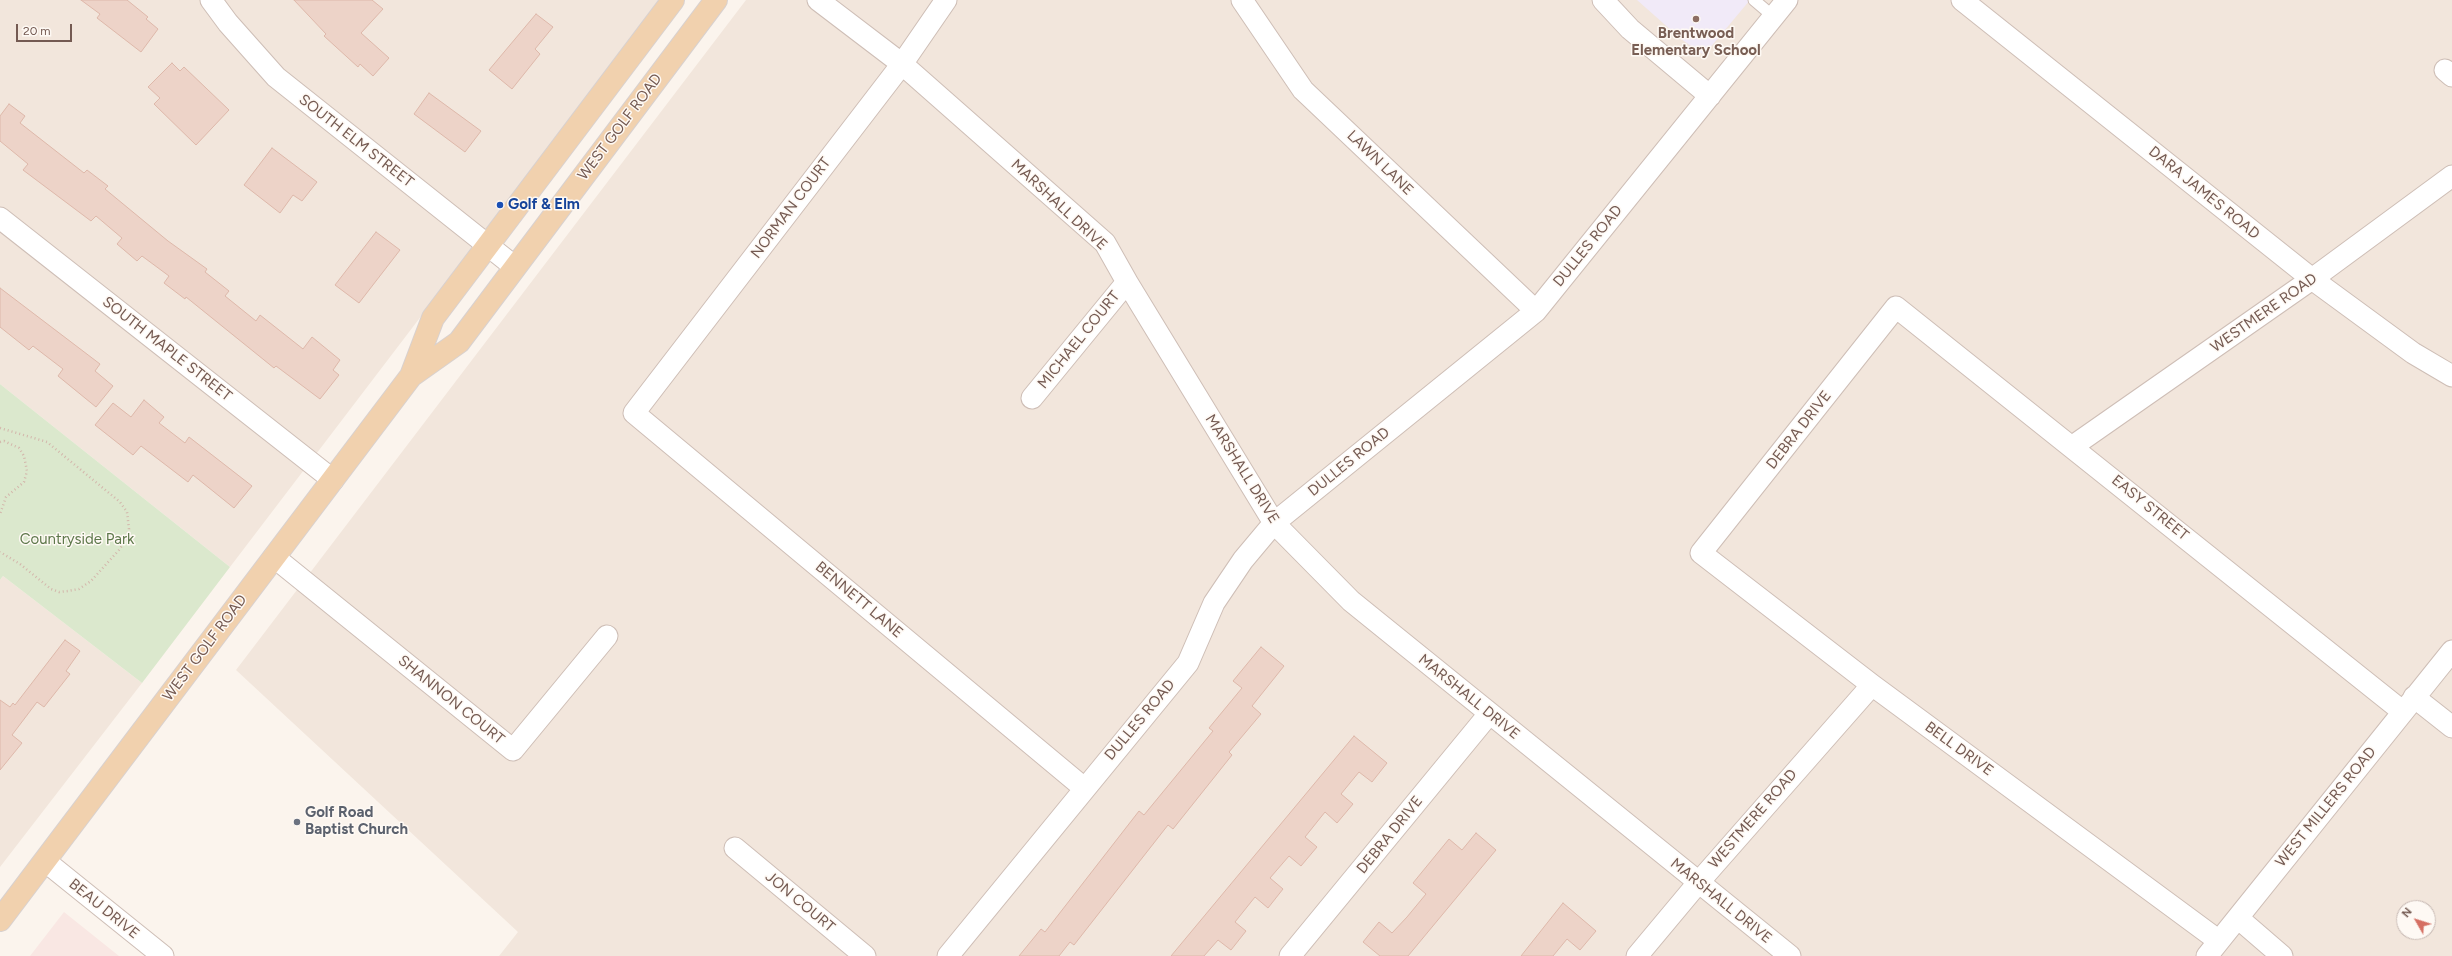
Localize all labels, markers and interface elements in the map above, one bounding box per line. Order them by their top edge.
marker: Brentwood Elementary School [1691,14,1701,24]
scale bar [18,16,74,42]
text: 20 m [23,24,51,38]
place label: Brentwood Elementary School [1631,25,1761,60]
street label: WEST GOLF ROAD [574,70,666,184]
street label: SOUTH ELM STREET [295,91,417,191]
street label: LAWN LANE [1343,127,1417,199]
street label: DARA JAMES ROAD [2145,143,2263,243]
street label: NORMAN COURT [747,154,835,262]
street label: MARSHALL DRIVE [1007,156,1111,254]
place label: Golf & Elm [508,196,580,214]
marker: Golf & Elm [495,200,505,210]
street label: DULLES ROAD [1550,202,1626,290]
street label: WESTMERE ROAD [2207,270,2321,356]
street label: MICHAEL COURT [1034,288,1124,392]
street label: SOUTH MAPLE STREET [99,293,235,405]
street label: DEBRA DRIVE [1763,387,1835,473]
street label: MARSHALL DRIVE [1201,411,1283,527]
street label: DULLES ROAD [1305,424,1393,500]
street label: EASY STREET [2108,471,2192,545]
park label: Countryside Park [20,531,134,549]
street label: BENNETT LANE [812,558,906,642]
street label: WEST GOLF ROAD [159,591,251,705]
street label: MARSHALL DRIVE [1415,651,1523,743]
street label: SHANNON COURT [394,652,508,748]
street label: DULLES ROAD [1101,676,1179,764]
street label: BELL DRIVE [1921,718,1997,780]
street label: WEST MILLERS ROAD [2272,743,2380,871]
street label: WESTMERE ROAD [1705,766,1801,872]
street label: DEBRA DRIVE [1353,793,1427,877]
place label: Golf Road Baptist Church [305,804,408,839]
marker: Golf Road Baptist Church [292,817,302,827]
street label: MARSHALL DRIVE [1667,855,1775,947]
street label: JON COURT [762,868,838,936]
street label: BEAU DRIVE [65,875,143,943]
north arrow [2396,900,2436,940]
text: N [2399,905,2415,920]

